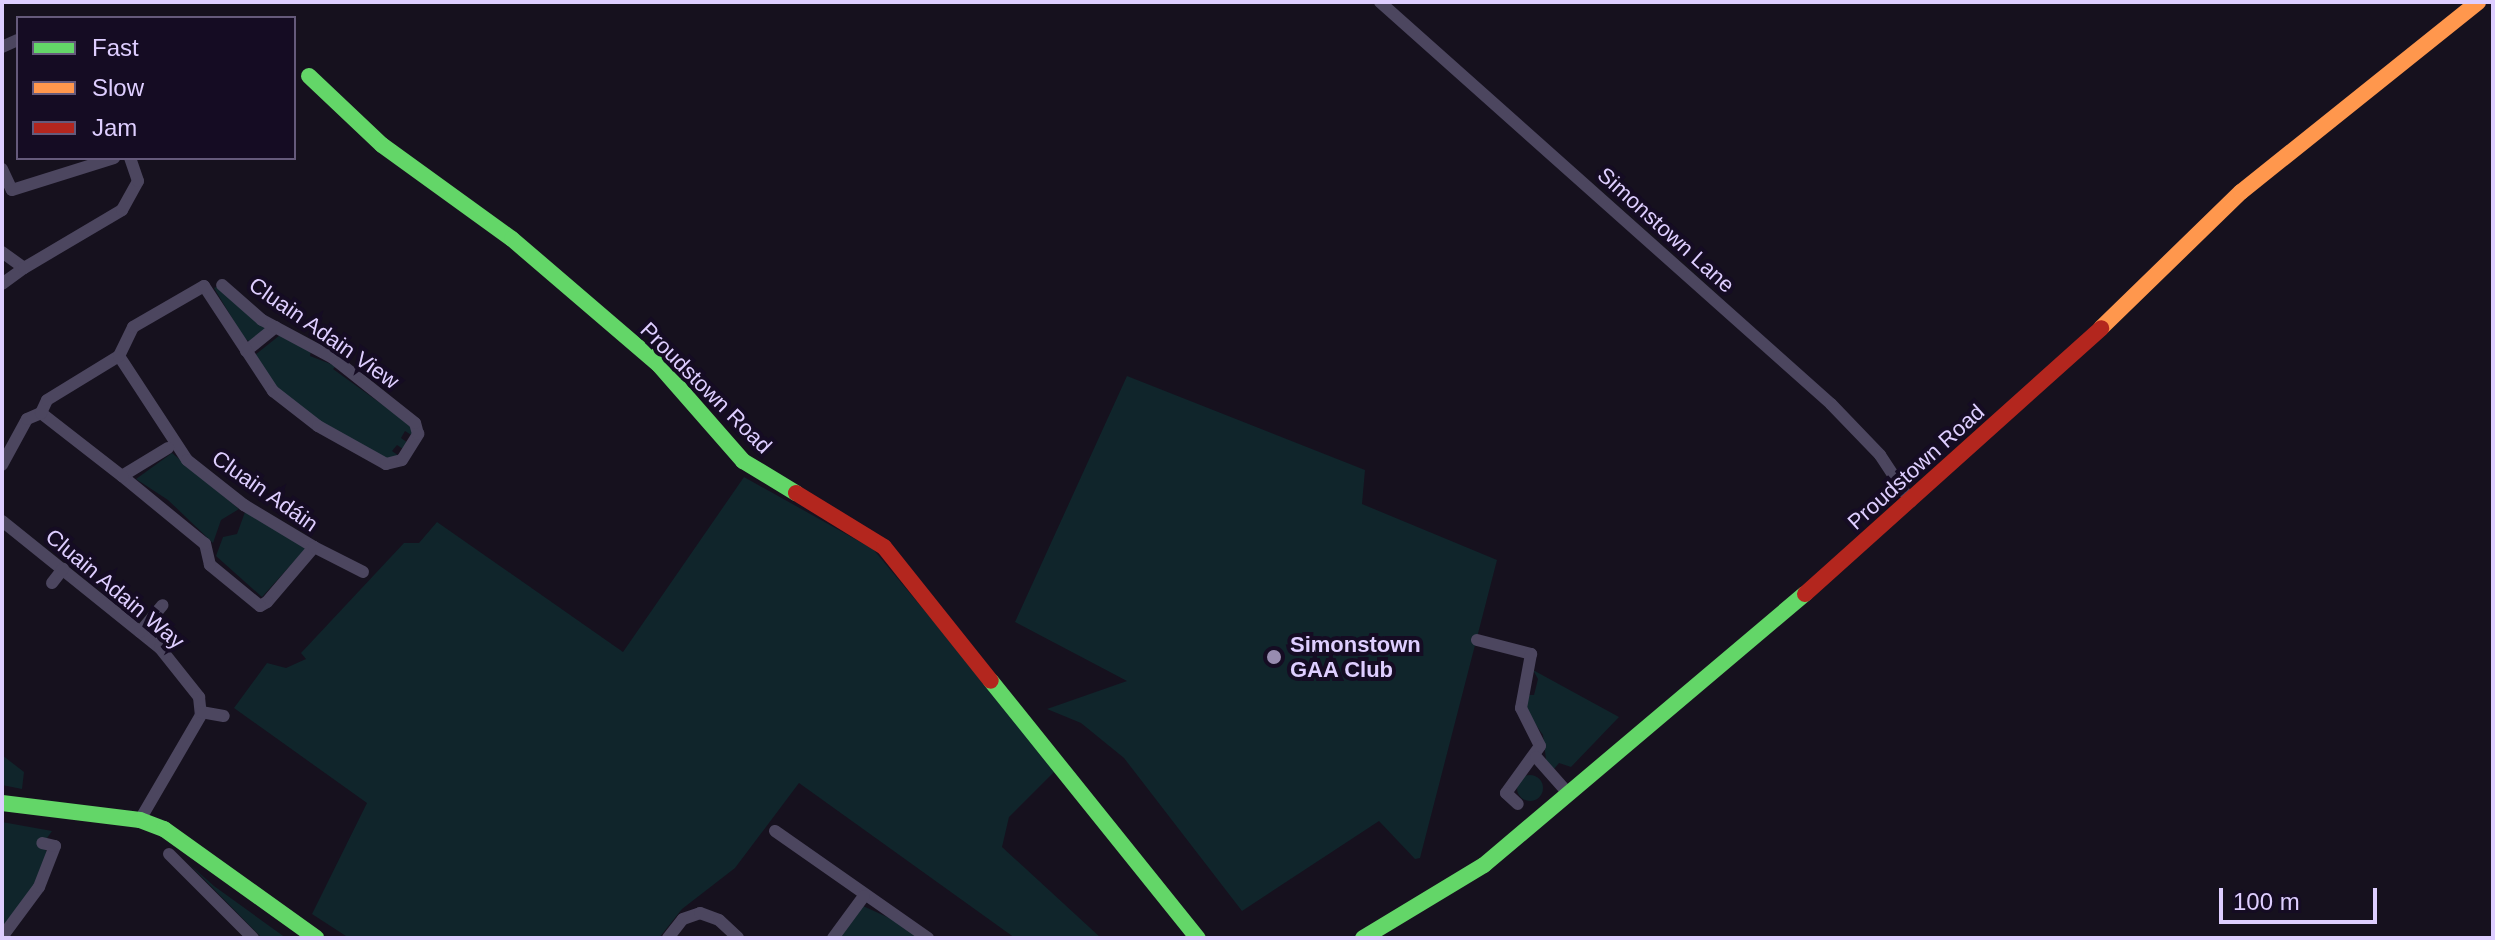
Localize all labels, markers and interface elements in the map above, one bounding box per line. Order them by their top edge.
legend [16,16,296,160]
text: Fast [92,34,139,61]
text: Slow [92,74,144,101]
text: Jam [92,114,137,141]
street label: Simonstown Lane [1592,162,1740,298]
street label: Cluain Adain View [243,271,405,395]
street label: Proudstown Road [635,317,777,459]
street label: Proudstown Road [1842,399,1990,535]
street label: Cluain Adáin [206,444,324,538]
street label: Cluain Adain Way [40,523,190,655]
place label: Simonstown GAA Club [1290,631,1421,682]
marker: Simonstown GAA Club [1265,648,1283,666]
scale bar [2223,872,2381,922]
text: 100 m [2233,888,2300,915]

